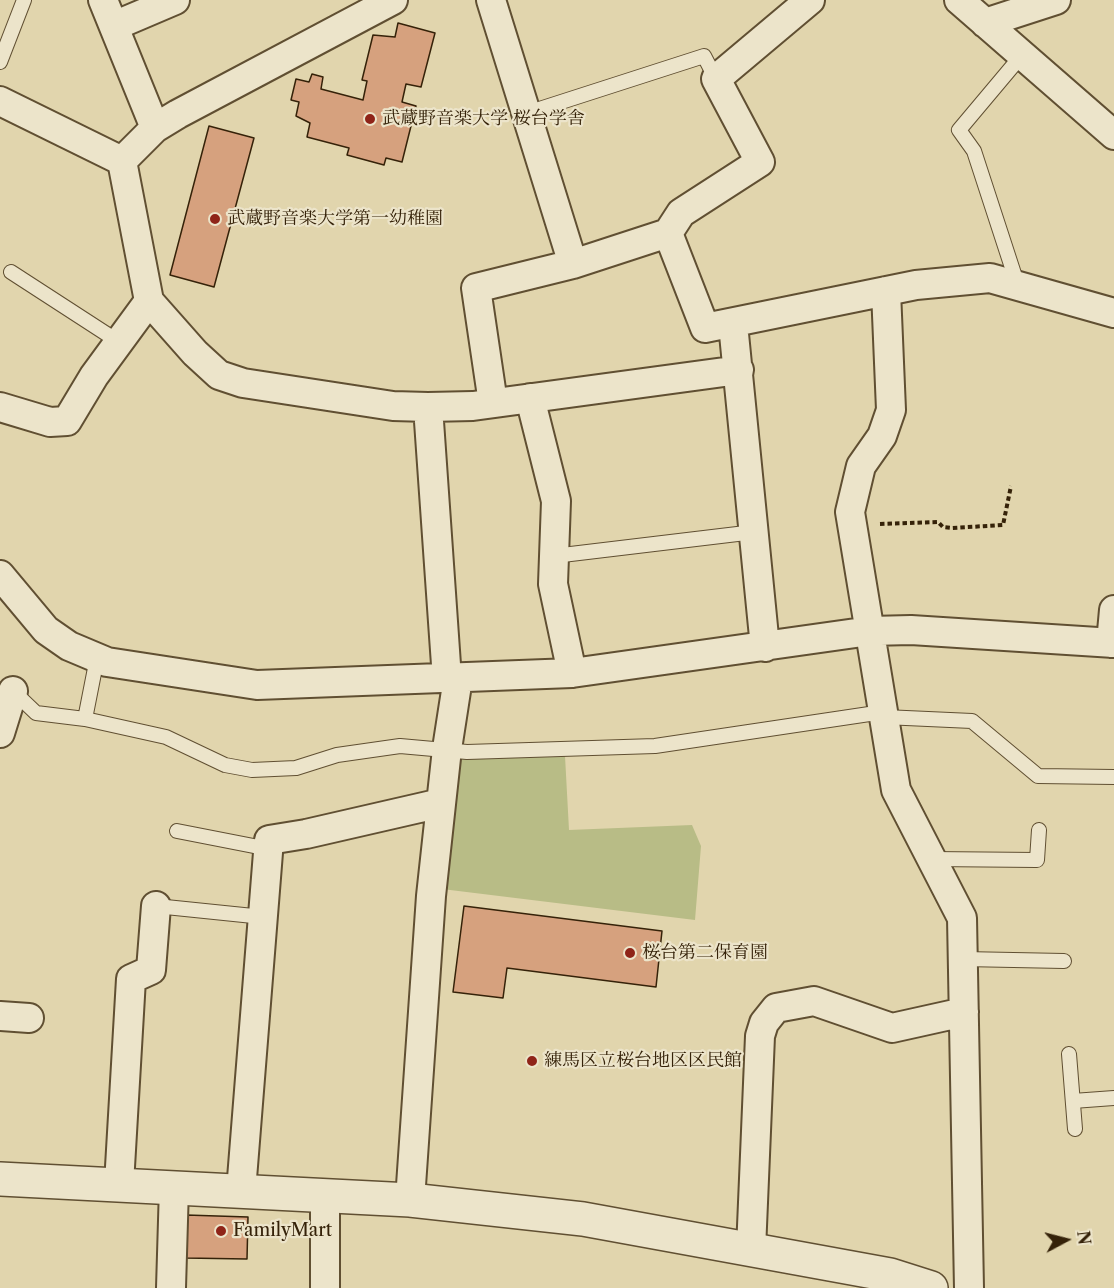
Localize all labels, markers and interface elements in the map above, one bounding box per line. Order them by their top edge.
place label: 武蔵野音楽大学 桜台学舎 [382,108,585,130]
marker: 武蔵野音楽大学 桜台学舎 [363,112,377,126]
place label: 武蔵野音楽大学第一幼稚園 [227,208,443,230]
marker: 武蔵野音楽大学第一幼稚園 [208,212,222,226]
place label: 桜台第二保育園 [642,942,768,964]
marker: 桜台第二保育園 [623,946,637,960]
place label: 練馬区立桜台地区区民館 [544,1050,742,1072]
marker: 練馬区立桜台地区区民館 [525,1054,539,1068]
north arrow [1036,1210,1096,1270]
place label: FamilyMart [233,1220,332,1242]
marker: FamilyMart [214,1224,228,1238]
text: N [1073,1230,1095,1246]

